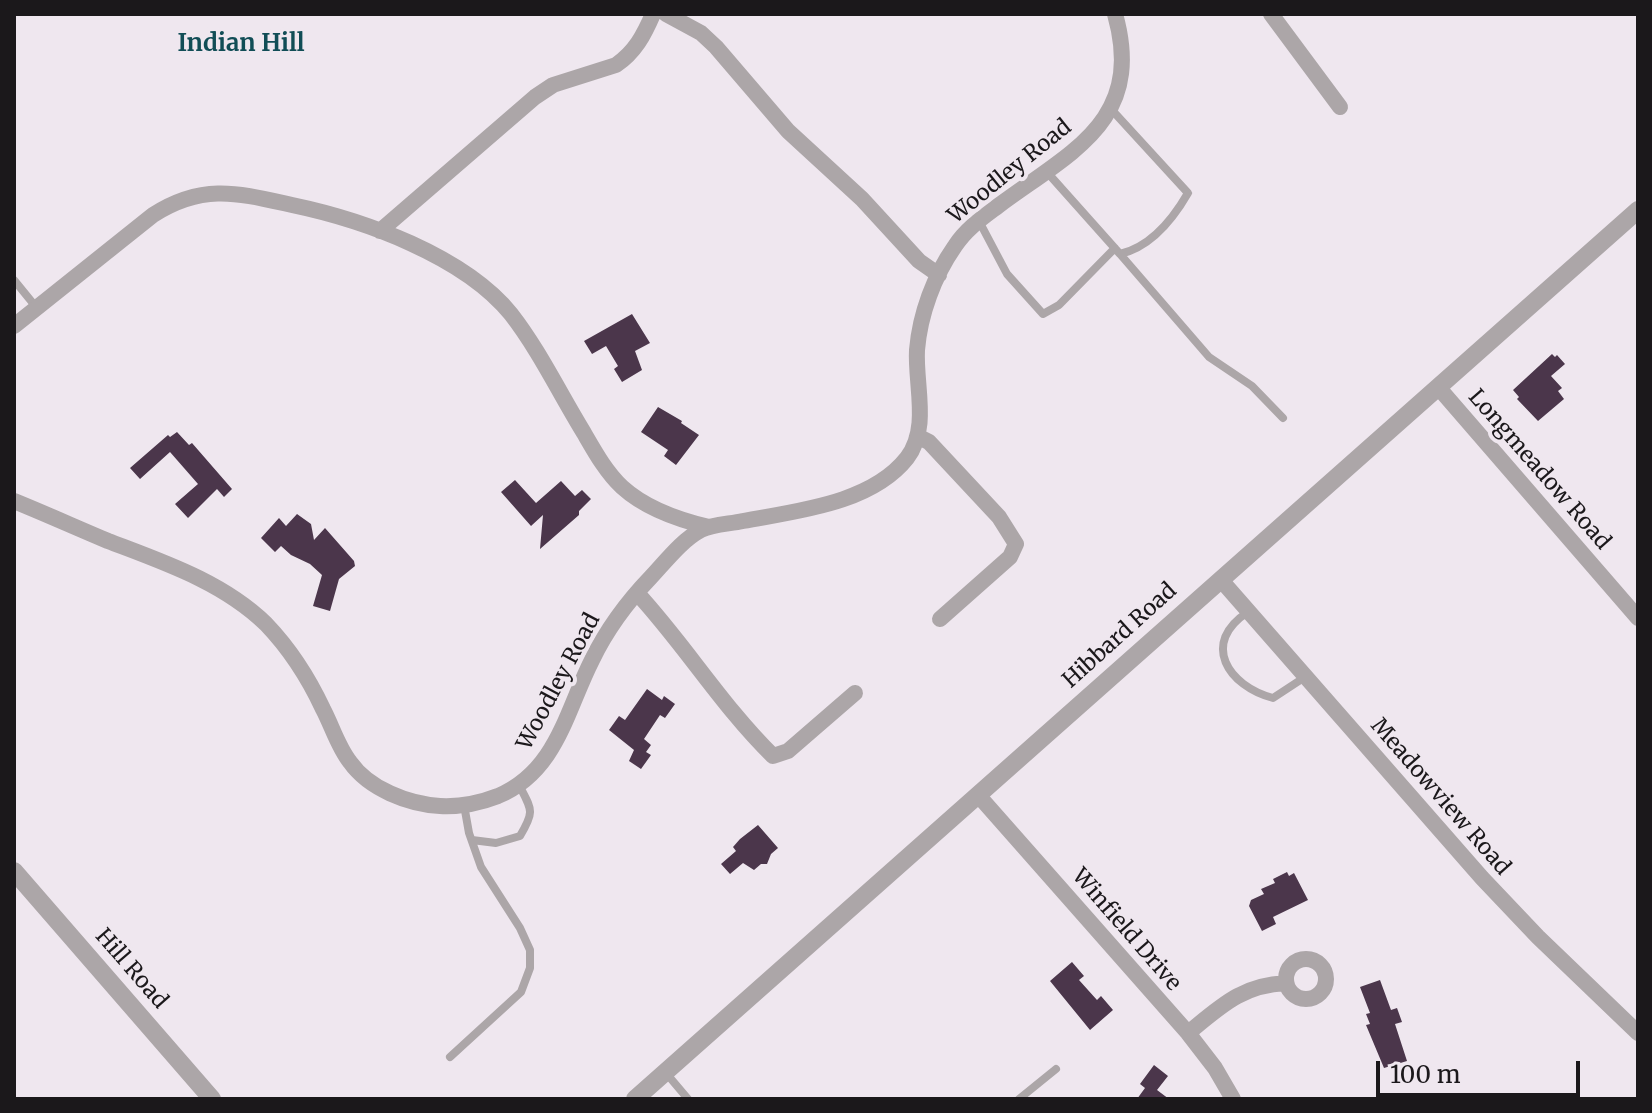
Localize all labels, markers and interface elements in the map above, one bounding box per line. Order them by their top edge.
district label: Indian Hill [177,30,305,58]
street label: Woodley Road [943,114,1077,230]
street label: Longmeadow Road [1462,385,1616,555]
street label: Hibbard Road [1058,578,1182,694]
street label: Woodley Road [512,609,606,755]
street label: Meadowview Road [1365,713,1515,881]
street label: Winfield Drive [1066,864,1186,996]
street label: Hill Road [89,924,173,1014]
scale bar [1380,1045,1584,1095]
text: 100 m [1390,1059,1460,1090]

